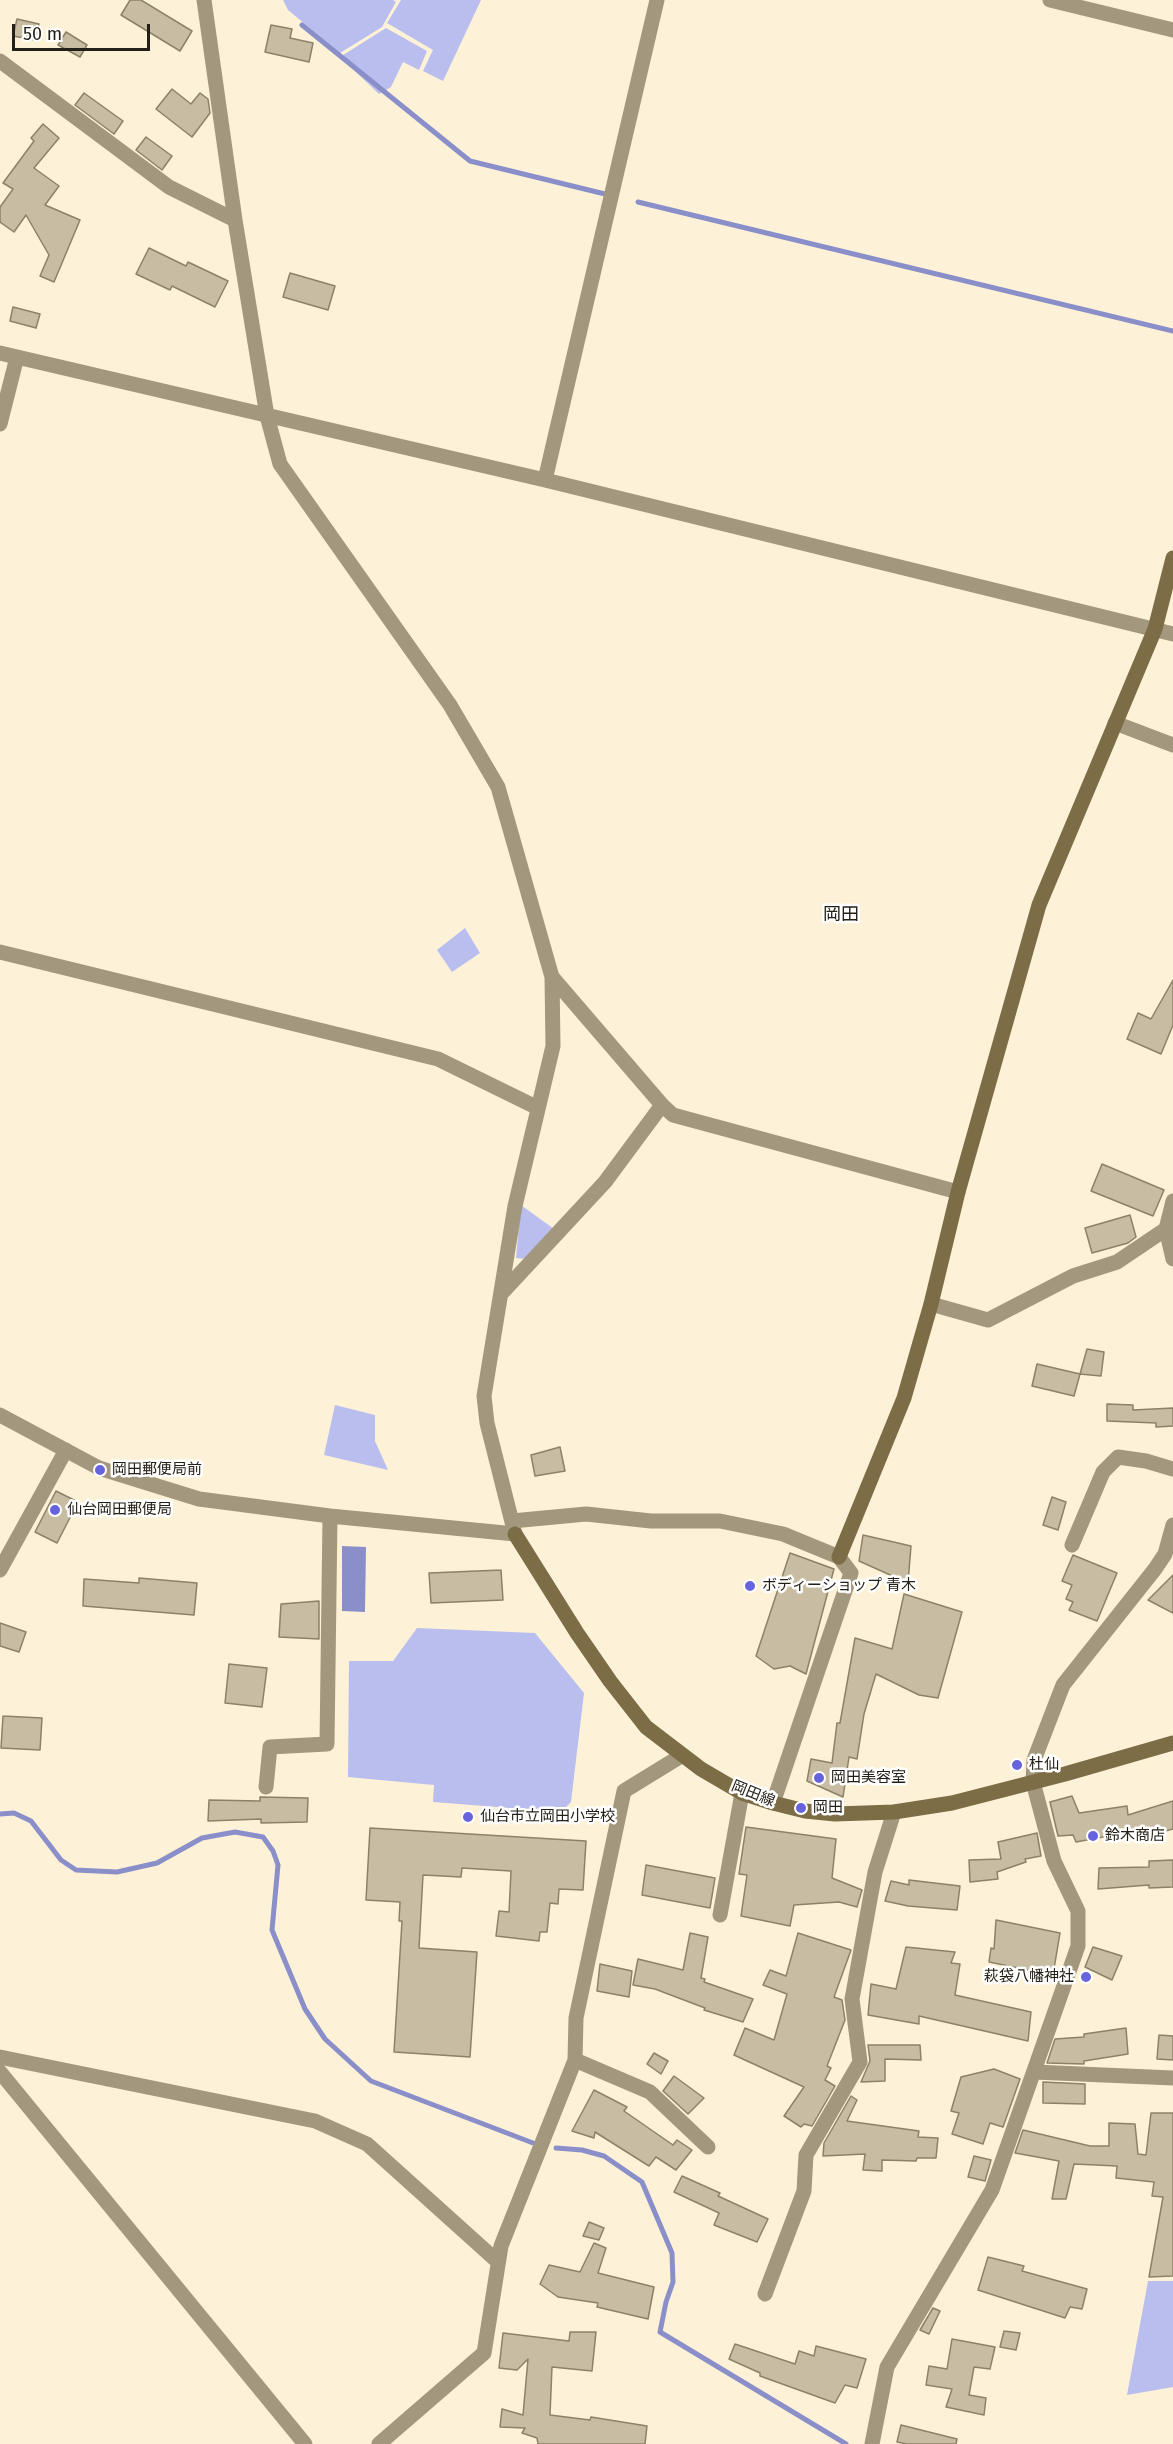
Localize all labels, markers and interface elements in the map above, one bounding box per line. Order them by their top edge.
scale bar [15,12,153,50]
text: 50 m [23,23,62,45]
district label: 岡田 [823,904,859,926]
place label: 岡田郵便局前 [112,1461,202,1479]
marker: 岡田郵便局前 [93,1463,107,1477]
place label: 仙台岡田郵便局 [67,1501,172,1519]
marker: 仙台岡田郵便局 [48,1503,62,1517]
place label: ボディーショップ 青木 [762,1577,916,1595]
marker: ボディーショップ 青木 [743,1579,757,1593]
place label: 杜仙 [1029,1756,1059,1774]
marker: 杜仙 [1010,1758,1024,1772]
place label: 岡田美容室 [831,1769,906,1787]
marker: 岡田美容室 [812,1771,826,1785]
street label: 岡田線 [729,1777,777,1811]
place label: 岡田 [813,1799,843,1817]
marker: 岡田 [794,1801,808,1815]
place label: 仙台市立岡田小学校 [480,1808,615,1826]
marker: 仙台市立岡田小学校 [461,1810,475,1824]
place label: 鈴木商店 [1105,1827,1165,1845]
marker: 鈴木商店 [1086,1829,1100,1843]
place label: 萩袋八幡神社 [984,1968,1074,1986]
marker: 萩袋八幡神社 [1079,1970,1093,1984]

